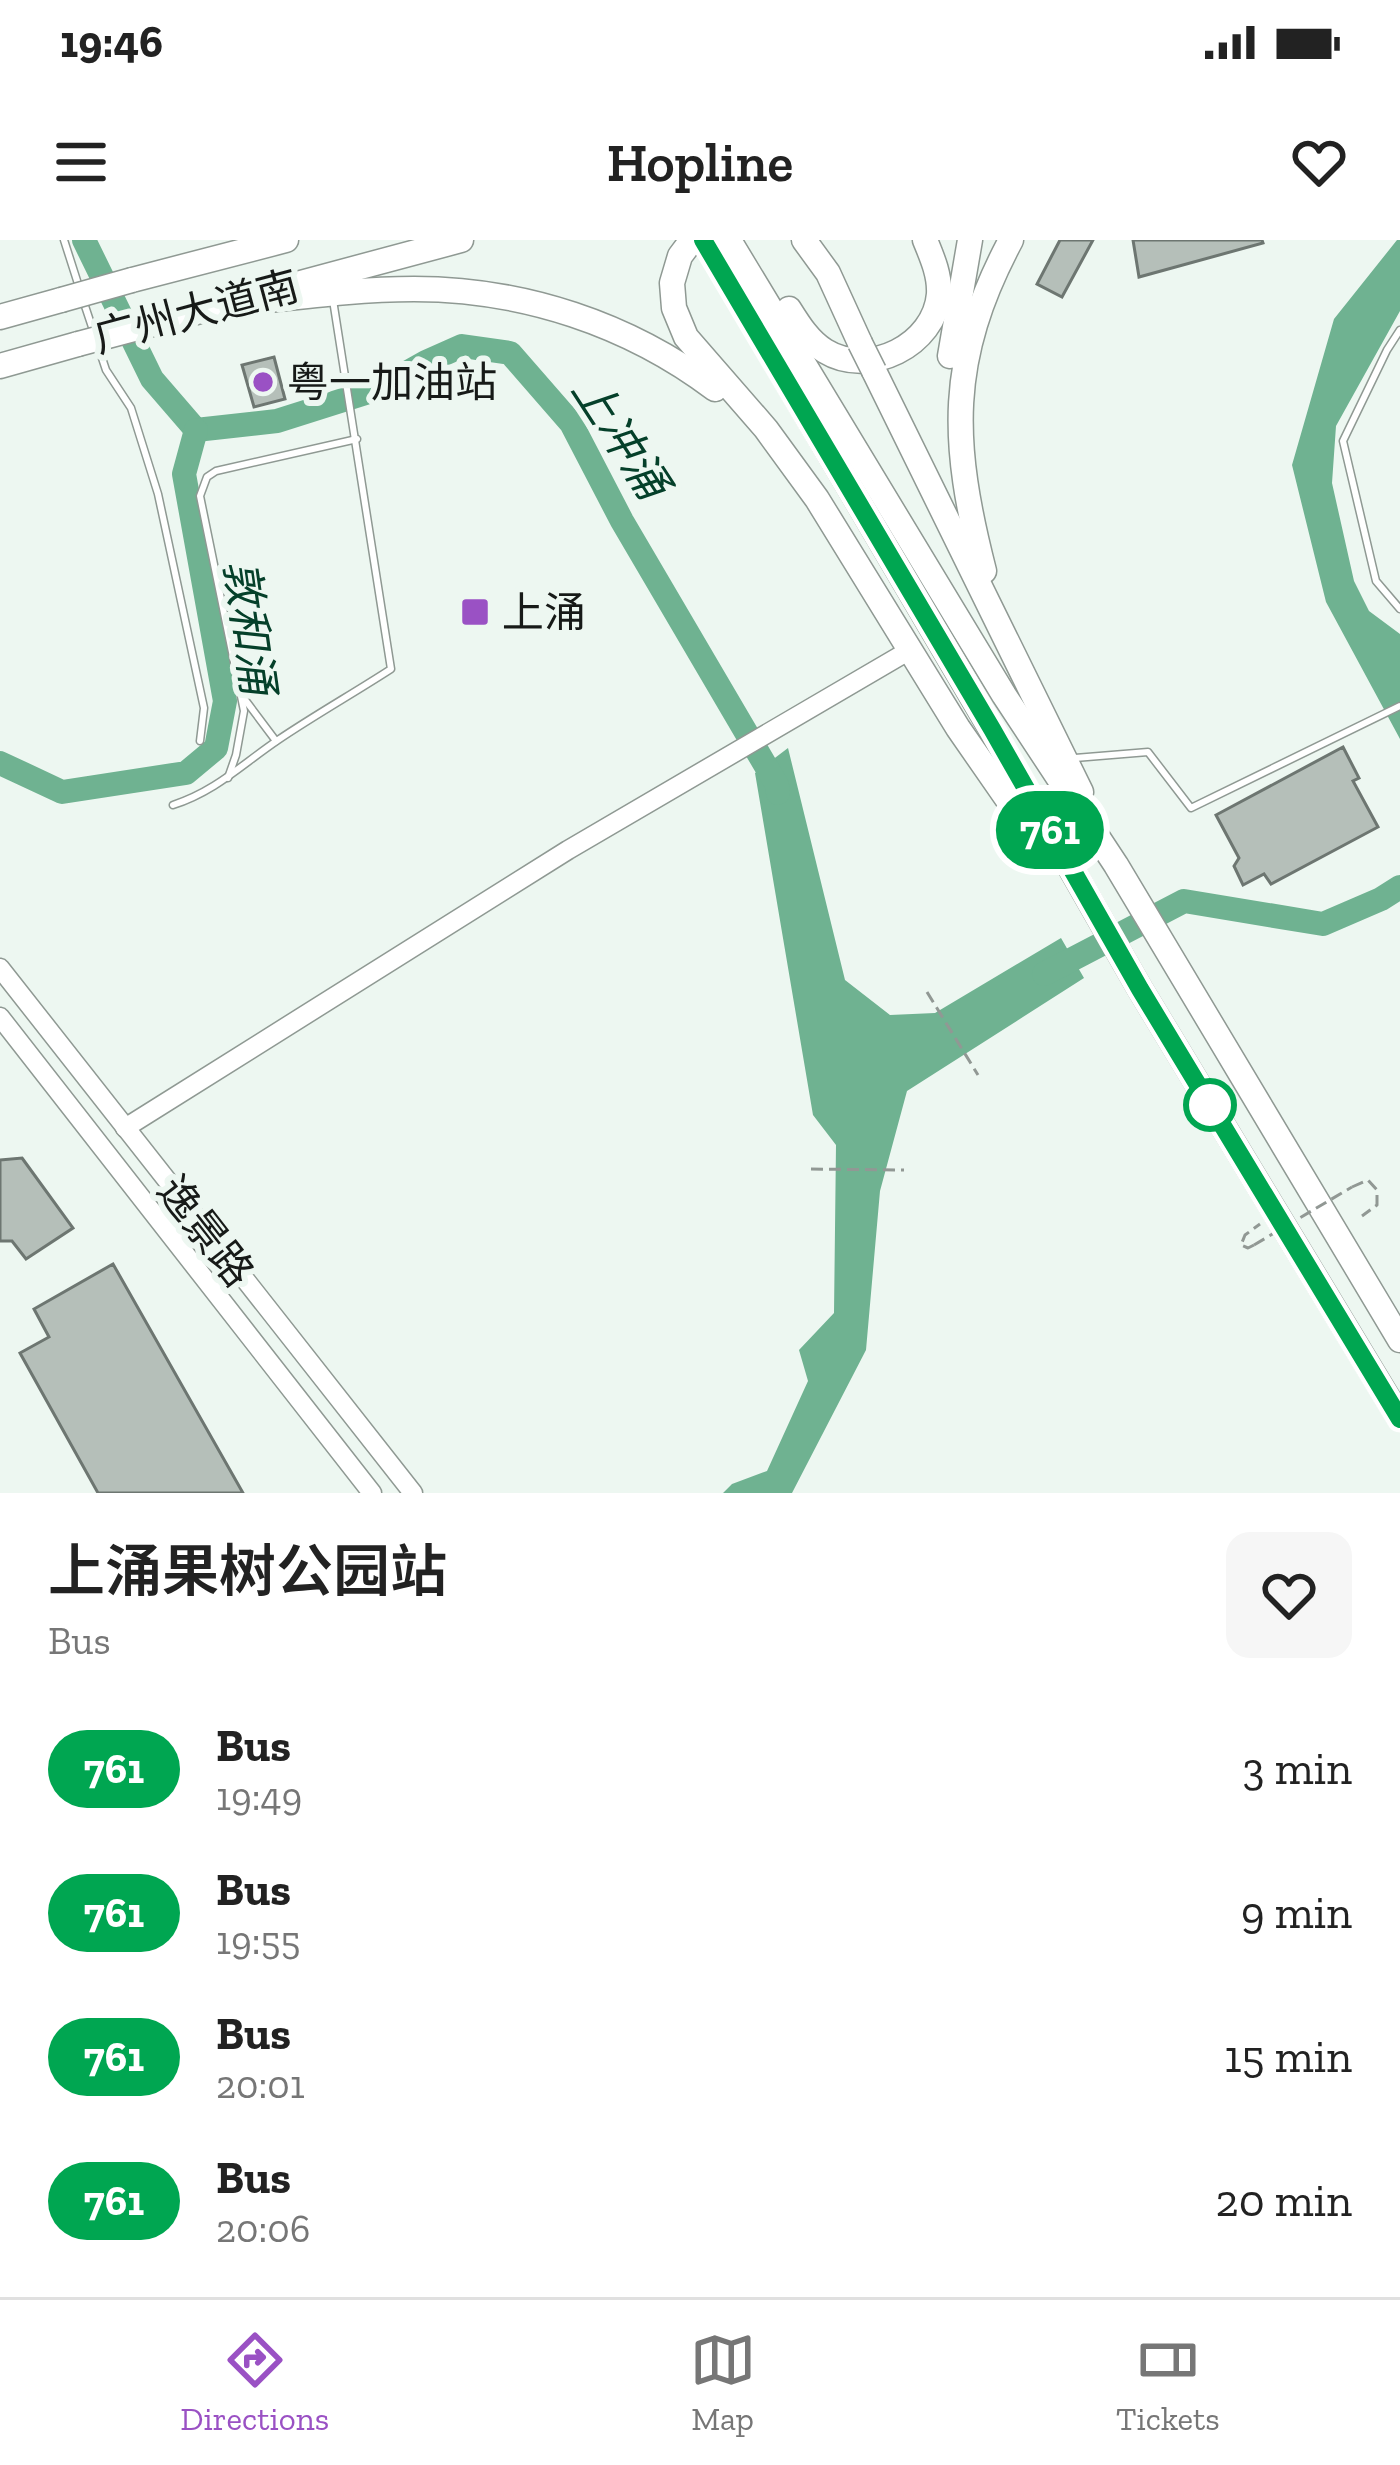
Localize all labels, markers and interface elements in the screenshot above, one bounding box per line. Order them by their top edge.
text: 19:46 [60,15,163,69]
icon: menu [48,129,114,195]
icon: heart [1286,129,1352,195]
text: Hopline [607,130,793,195]
street label: 广州大道南 [88,260,304,363]
place label: 粤一加油站 [287,357,497,408]
water label: 上冲涌 [561,366,682,513]
marker: 粤一加油站 [250,369,276,395]
water label: 敦和涌 [213,557,286,703]
place label: 上涌 [502,587,586,638]
marker: 上涌 [459,596,491,628]
line badge: 761 [981,791,1119,869]
text: 761 [1020,804,1080,855]
unlabelled marker [1185,1080,1235,1130]
street label: 逸景路 [147,1166,264,1297]
button: heart [1226,1532,1352,1658]
text: 上涌果树公园站 [48,1537,447,1606]
text: Bus [48,1617,111,1664]
text: Bus [216,1719,291,1773]
text: 3 min [1243,1742,1352,1796]
text: 761 [84,1743,144,1794]
text: 19:49 [216,1773,302,1820]
text: Bus [216,1863,291,1917]
text: 9 min [1241,1886,1352,1940]
text: 761 [84,1887,144,1938]
text: 19:55 [216,1917,300,1964]
text: Bus [216,2007,291,2061]
text: 15 min [1224,2030,1352,2084]
text: 761 [84,2031,144,2082]
text: 20:01 [216,2061,305,2108]
text: Bus [216,2151,291,2205]
text: 20 min [1215,2174,1352,2228]
text: 761 [84,2175,144,2226]
text: 20:06 [216,2205,310,2252]
tab: Directions [180,2327,329,2438]
tab: Map [690,2327,756,2438]
tab: Tickets [1116,2327,1220,2438]

